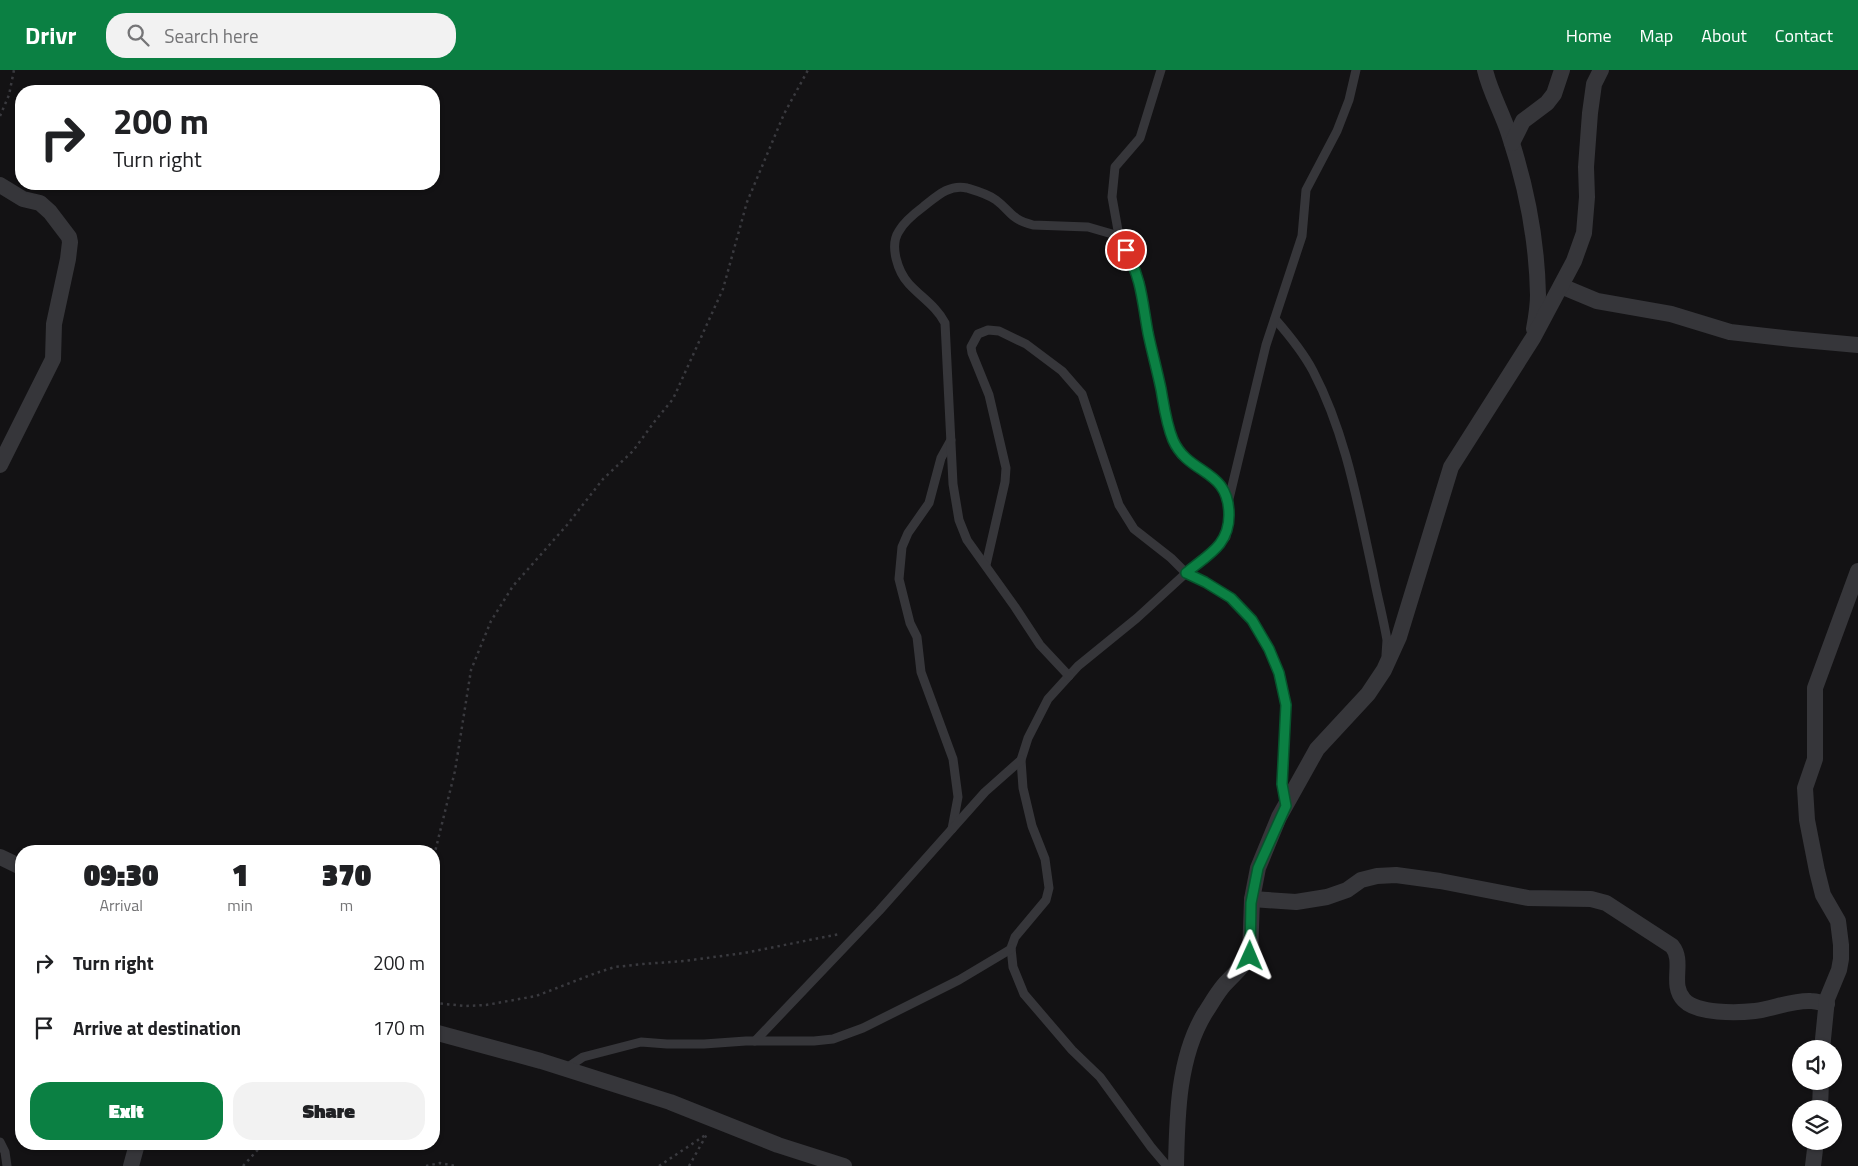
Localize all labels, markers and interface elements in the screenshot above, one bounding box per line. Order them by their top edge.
search box [106,13,456,58]
text: Drivr [25,17,76,53]
icon: search [124,21,152,49]
text: Search here [164,21,259,50]
text: Home [1566,22,1612,49]
text: Map [1640,22,1673,49]
text: About [1701,22,1747,49]
text: Contact [1775,22,1833,49]
text: 200 m [113,94,209,148]
icon: right [30,105,95,170]
text: Turn right [113,142,202,176]
pin [1105,229,1147,271]
icon: arrive [1112,236,1140,264]
text: 09:30 [84,852,158,898]
text: 1 [232,852,248,898]
text: 370 [322,852,371,898]
text: Arrival [99,893,143,917]
text: min [227,893,253,917]
text: m [340,893,353,917]
position arrow [1223,929,1275,981]
text: Turn right [73,948,154,977]
text: 200 m [373,948,425,977]
icon: right [30,949,58,977]
text: Arrive at destination [73,1013,241,1042]
text: 170 m [373,1013,425,1042]
icon: arrive [30,1014,58,1042]
map controls [1792,1040,1842,1150]
button: sound [1792,1040,1842,1090]
button: Exit [30,1082,223,1140]
button: Share [233,1082,425,1140]
button: layers [1792,1100,1842,1150]

